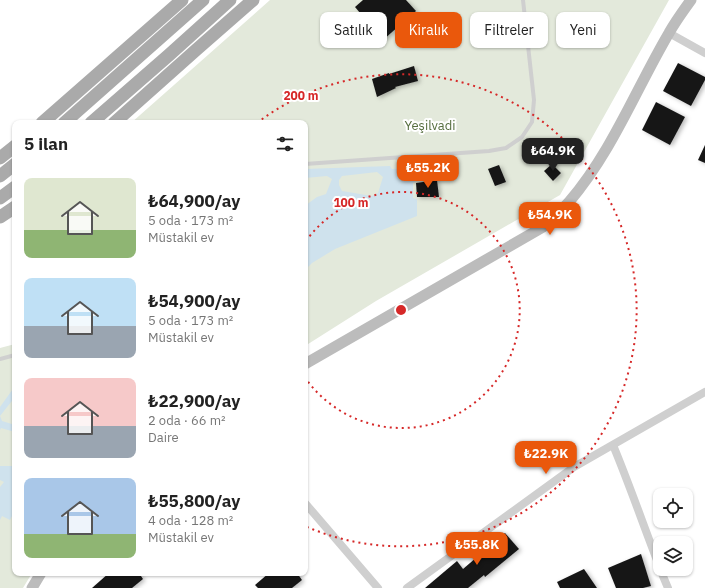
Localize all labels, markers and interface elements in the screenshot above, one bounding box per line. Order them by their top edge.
chip: Satılık [320,12,387,48]
chip: Kiralık [395,12,462,48]
chip: Filtreler [470,12,548,48]
chip: Yeni [556,12,610,48]
text: 200 m [283,88,319,103]
park label: Yeşilvadi [404,117,456,134]
text: 5 ilan [24,133,68,155]
icon: filters [274,133,296,155]
pin: ₺64.9K [520,138,586,172]
text: ₺64.9K [531,142,575,159]
pin: ₺55.2K [395,155,461,189]
text: ₺55.2K [406,159,450,176]
text: ₺64,900/ay [148,190,240,212]
icon: home [56,194,104,242]
text: 100 m [333,195,369,210]
pin: ₺54.9K [517,202,583,236]
text: ₺54.9K [528,206,572,223]
text: 5 oda · 173 m² [148,212,233,229]
text: Müstakil ev [148,229,214,246]
text: ₺54,900/ay [148,290,240,312]
icon: home [56,294,104,342]
centre of rings [394,303,408,317]
text: 5 oda · 173 m² [148,312,233,329]
text: Müstakil ev [148,329,214,346]
text: ₺22,900/ay [148,390,240,412]
icon: home [56,394,104,442]
text: 2 oda · 66 m² [148,412,226,429]
text: Daire [148,429,179,446]
pin: ₺22.9K [513,441,579,475]
text: ₺22.9K [524,445,568,462]
map controls [653,488,693,576]
button: locate [653,488,693,528]
text: ₺55,800/ay [148,490,240,512]
icon: home [56,494,104,542]
text: 4 oda · 128 m² [148,512,233,529]
text: Müstakil ev [148,529,214,546]
pin: ₺55.8K [444,532,510,566]
text: ₺55.8K [455,536,499,553]
button: layers [653,536,693,576]

